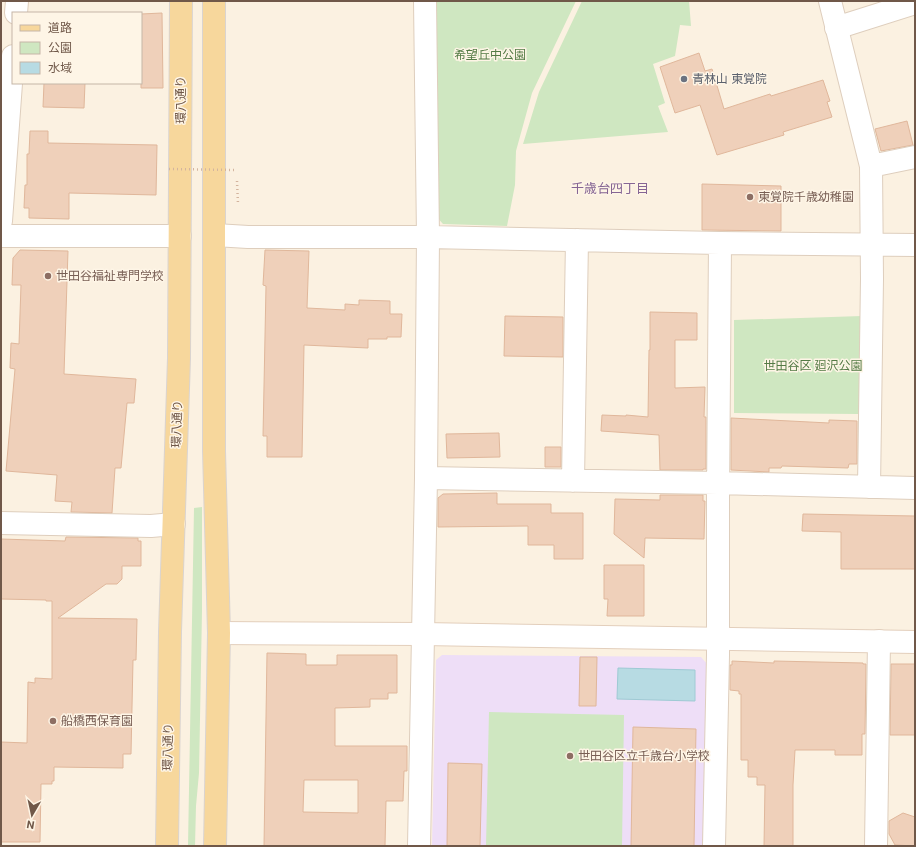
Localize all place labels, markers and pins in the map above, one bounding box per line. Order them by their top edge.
place label: 青林山 東覚院 [692,72,767,86]
marker: 青林山 東覚院 [679,74,689,84]
place label: 東覚院千歳幼稚園 [758,190,854,204]
marker: 東覚院千歳幼稚園 [745,192,755,202]
place label: 世田谷福祉専門学校 [56,269,164,283]
marker: 世田谷福祉専門学校 [43,271,53,281]
place label: 船橋西保育園 [61,714,133,728]
marker: 船橋西保育園 [48,716,58,726]
place label: 世田谷区立千歳台小学校 [578,749,710,763]
marker: 世田谷区立千歳台小学校 [565,751,575,761]

